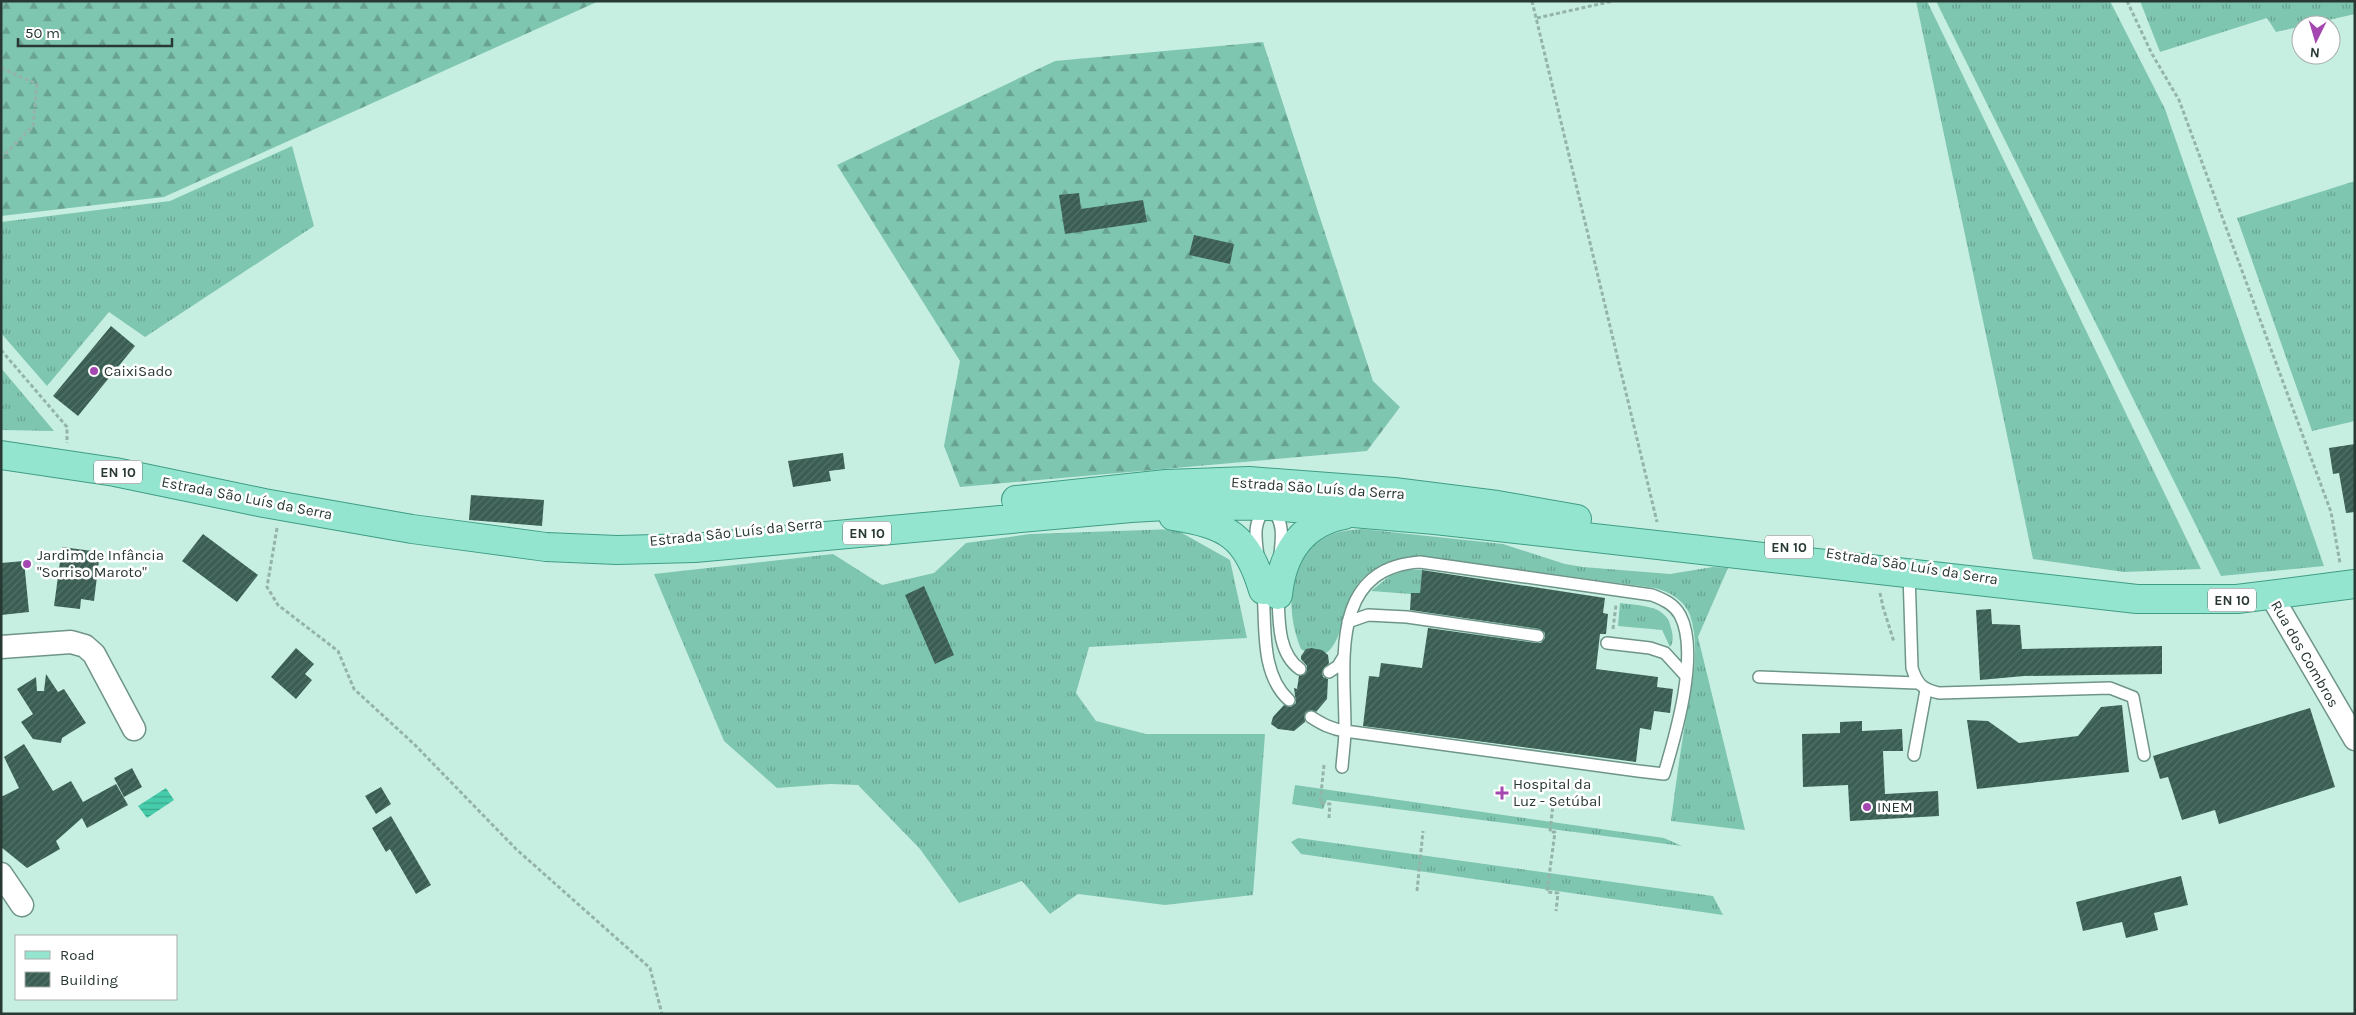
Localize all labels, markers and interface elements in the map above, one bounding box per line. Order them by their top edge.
scale bar [18,15,171,47]
north arrow [2291,15,2341,65]
text: 50 m [25,24,60,42]
text: N [2309,44,2321,61]
place label: CaixiSado [104,362,172,380]
marker: CaixiSado [88,365,100,377]
road number: EN 10 [94,461,142,484]
street label: Estrada São Luís da Serra [160,473,334,523]
street label: Estrada São Luís da Serra [1231,473,1405,503]
street label: Estrada São Luís da Serra [649,514,823,550]
road number: EN 10 [843,522,891,544]
road number: EN 10 [1765,536,1813,558]
street label: Estrada São Luís da Serra [1825,543,1999,589]
place label: Jardim de Infância "Sorriso Maroto" [37,546,164,581]
marker: Jardim de Infância "Sorriso Maroto" [21,558,33,570]
road number: EN 10 [2208,588,2256,612]
street label: Rua dos Combros [2267,597,2343,711]
place label: Hospital da Luz - Setúbal [1513,775,1601,810]
marker: Hospital da Luz - Setúbal [1495,786,1509,800]
place label: INEM [1877,798,1913,816]
marker: INEM [1861,801,1873,813]
legend [15,935,178,1000]
text: Road [60,946,95,964]
text: Building [60,971,118,989]

